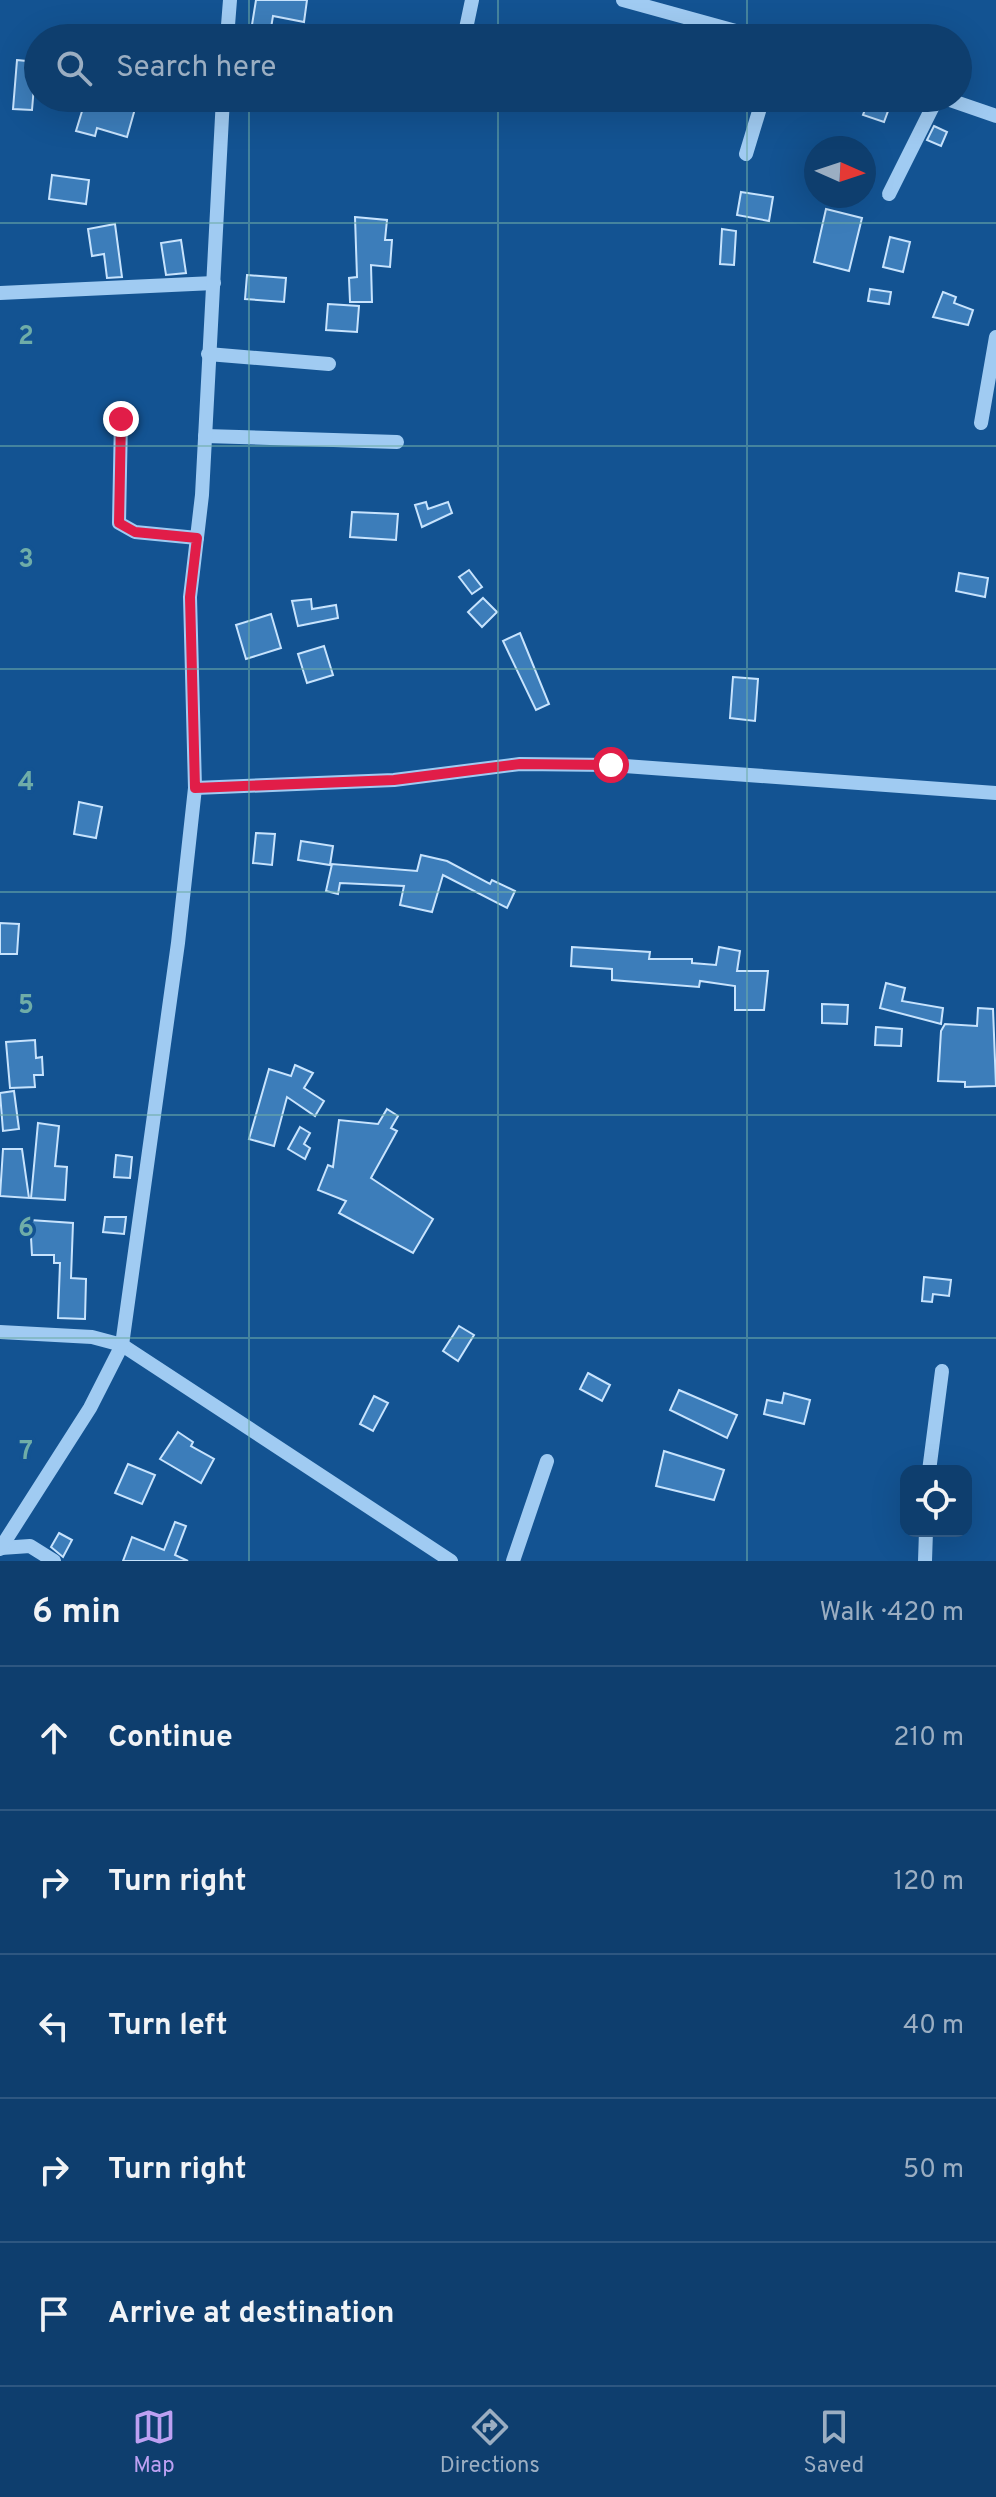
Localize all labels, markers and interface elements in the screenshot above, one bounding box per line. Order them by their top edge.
search box [24,24,972,112]
icon: search [52,46,96,90]
text: Search here [116,50,276,87]
north arrow [804,136,876,208]
text: 2 [18,321,34,354]
route end [103,401,139,437]
text: 3 [18,544,34,577]
route start [593,747,629,783]
text: 4 [18,767,34,800]
text: 5 [18,990,34,1023]
text: 6 [18,1213,34,1246]
text: 7 [19,1436,33,1469]
map controls [900,1465,972,1537]
button: locate [900,1465,972,1537]
text: 6 min [32,1592,121,1635]
text: Walk · 420 m [819,1597,964,1630]
icon: ahead [32,1716,76,1760]
text: Continue [108,1720,233,1757]
text: 210 m [894,1722,964,1755]
icon: right [32,1860,76,1904]
text: Turn right [108,1864,246,1901]
text: 120 m [894,1866,964,1899]
icon: left [32,2004,76,2048]
text: Turn left [108,2008,228,2045]
text: 40 m [903,2010,964,2043]
icon: right [32,2148,76,2192]
text: Turn right [108,2152,246,2189]
text: 50 m [903,2154,964,2187]
icon: arrive [32,2292,76,2336]
text: Arrive at destination [108,2296,394,2333]
tab: Map [132,2405,176,2480]
tab: Directions [440,2405,540,2480]
tab: Saved [804,2405,864,2480]

